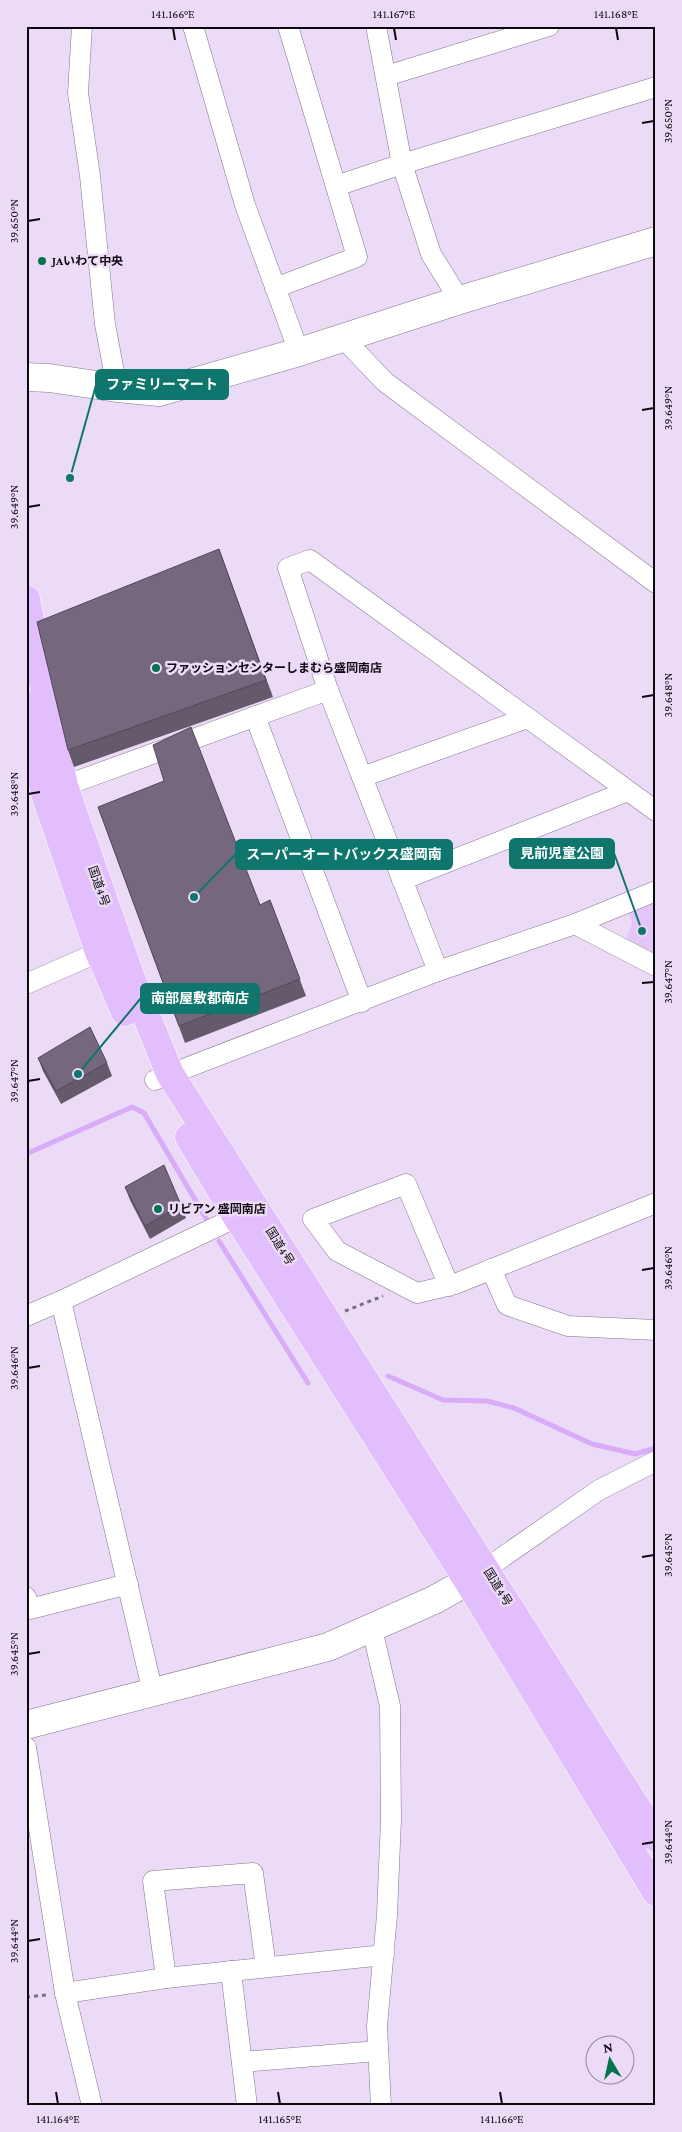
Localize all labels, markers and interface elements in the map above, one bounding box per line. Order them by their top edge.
text: 141.166°E [151,7,195,21]
text: 141.167°E [373,7,416,21]
text: 141.168°E [594,7,638,21]
text: 39.650°N [661,99,675,143]
text: 39.650°N [7,199,21,243]
place label: JAいわて中央 [50,254,123,268]
marker: JAいわて中央 [36,255,48,267]
callout: ファミリーマート [96,370,228,399]
text: ファミリーマート [106,376,218,392]
text: 39.649°N [661,386,675,430]
text: 39.649°N [7,485,21,529]
place label: ファッションセンターしまむら盛岡南店 [166,661,382,675]
marker: ファッションセンターしまむら盛岡南店 [150,662,162,674]
text: 39.648°N [661,673,675,717]
text: 39.648°N [7,772,21,816]
callout: 見前児童公園 [510,839,614,868]
callout: スーパーオートバックス盛岡南 [236,840,452,869]
text: 見前児童公園 [520,845,604,861]
text: スーパーオートバックス盛岡南 [246,846,442,862]
street label: 国道4号 [86,864,112,908]
text: 39.647°N [661,960,675,1004]
callout: 南部屋敷都南店 [141,984,259,1013]
text: 南部屋敷都南店 [151,990,249,1006]
text: 39.647°N [7,1059,21,1103]
place label: リビアン 盛岡南店 [168,1202,266,1216]
marker: リビアン 盛岡南店 [152,1203,164,1215]
street label: 国道4号 [263,1224,297,1268]
text: 39.646°N [661,1246,675,1290]
text: 39.646°N [7,1346,21,1390]
text: 39.645°N [661,1533,675,1577]
street label: 国道4号 [481,1565,515,1609]
text: 39.645°N [7,1632,21,1676]
text: 39.644°N [661,1820,675,1864]
text: 39.644°N [7,1919,21,1963]
north arrow [584,2034,634,2084]
text: N [602,2038,614,2056]
text: 141.164°E [36,2112,80,2126]
text: 141.165°E [258,2112,302,2126]
text: 141.166°E [480,2112,524,2126]

